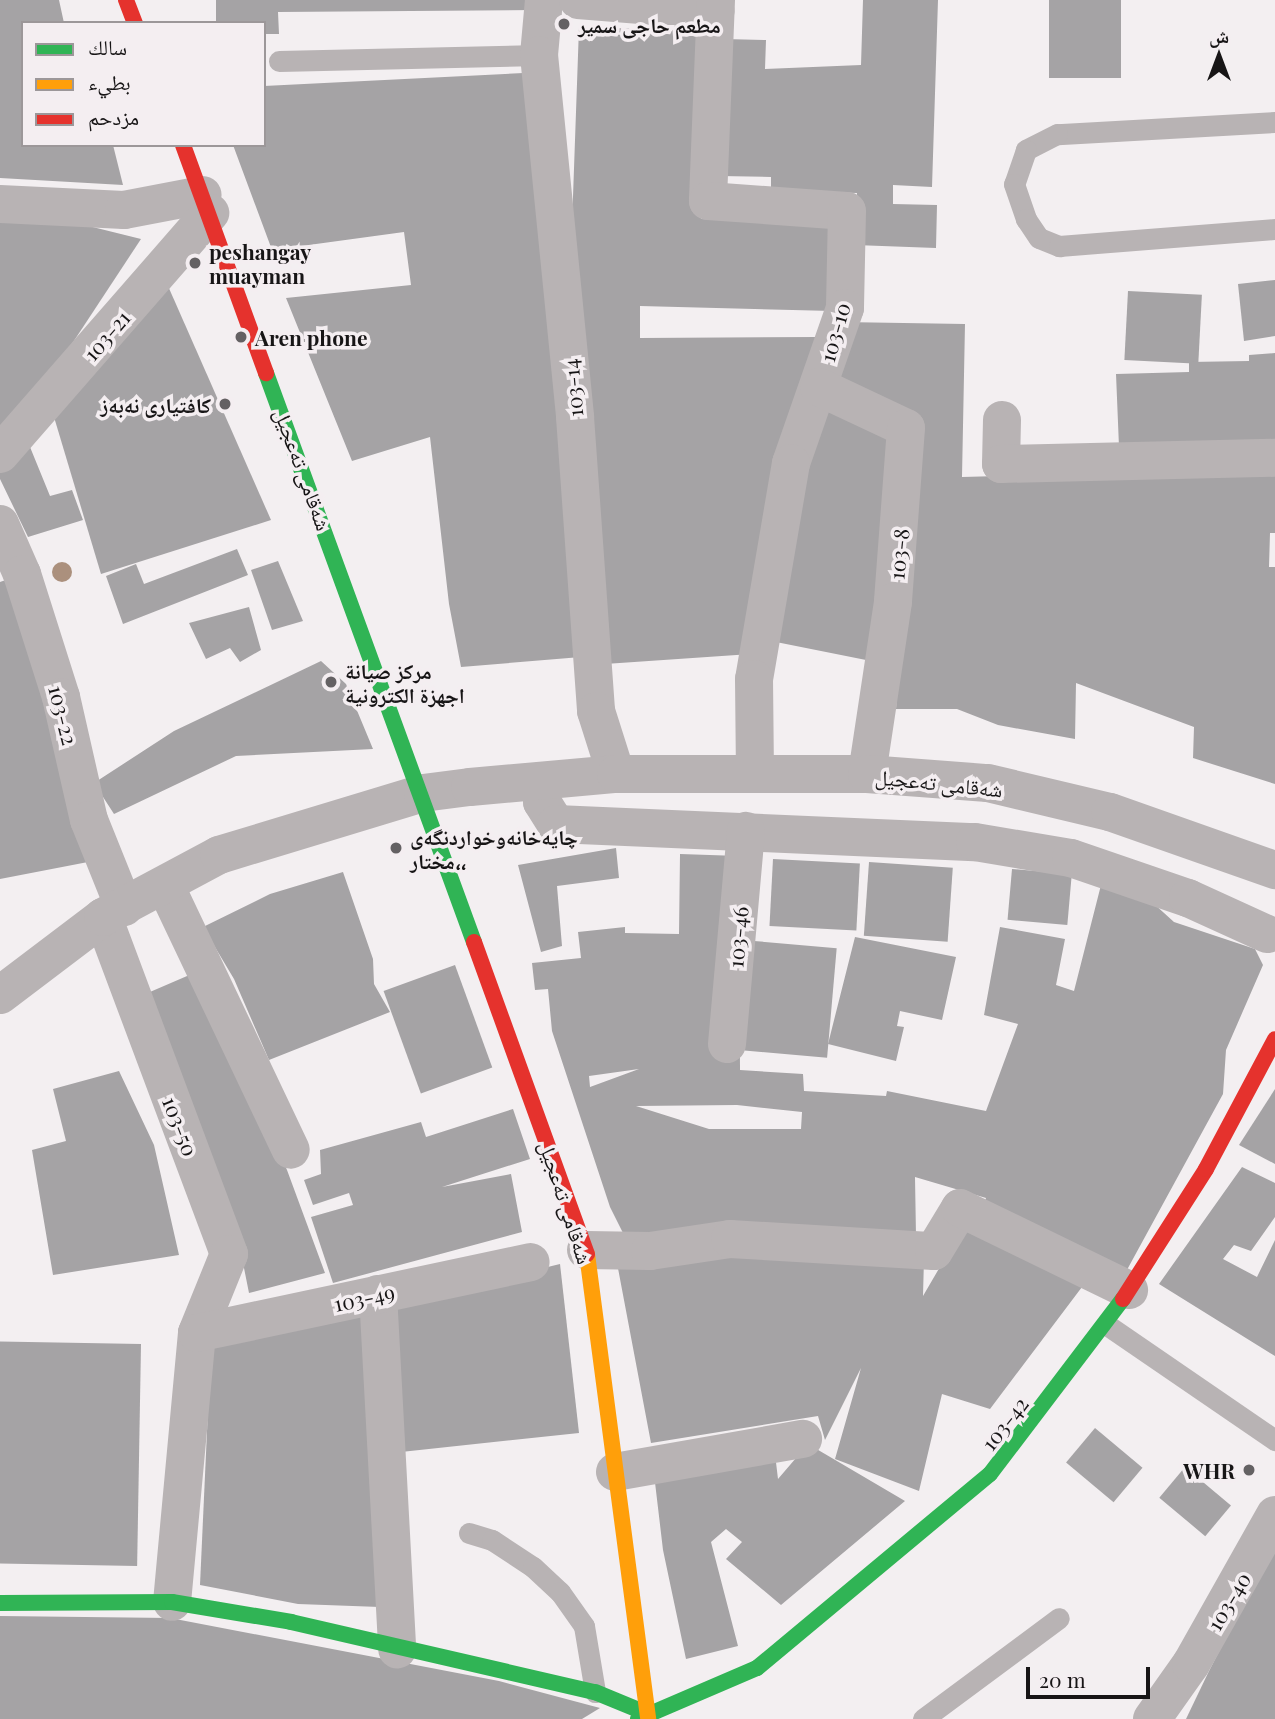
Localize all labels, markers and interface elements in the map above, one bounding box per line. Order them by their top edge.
place label: مطعم حاجی سمیر [578,11,721,37]
marker: مطعم حاجی سمیر [556,16,572,32]
legend [21,21,266,147]
north arrow [1184,21,1254,91]
text: ش [1209,22,1229,48]
text: سالك [88,32,127,60]
text: بطيء [88,67,131,95]
text: مزدحم [88,102,139,130]
place label: peshangay muayman [209,238,311,288]
marker: peshangay muayman [187,255,203,271]
street label: 103-10 [814,299,854,365]
street label: 103-21 [77,305,135,365]
place label: Aren phone [255,324,367,350]
marker: Aren phone [233,329,249,345]
street label: 103-14 [557,358,587,418]
place label: کافتیاری نەبەز [100,391,211,417]
marker: کافتیاری نەبەز [217,396,233,412]
street label: شەقامی تەعجیل [270,405,338,533]
street label: 103-8 [883,527,913,581]
place label: مركز صيانة اجهزة الكترونية [345,657,465,707]
marker: مركز صيانة اجهزة الكترونية [323,674,339,690]
street label: 103-22 [44,683,84,747]
street label: شەقامی تەعجیل [874,763,1004,801]
place label: چایەخانەوخواردنگەی مختار،، [410,823,578,873]
marker: چایەخانەوخواردنگەی مختار،، [388,840,404,856]
street label: 103-46 [722,905,752,969]
street label: 103-50 [158,1093,204,1159]
street label: شەقامی تەعجیل [535,1137,599,1267]
street label: 103-49 [331,1278,397,1316]
street label: 103-42 [975,1391,1033,1455]
place label: WHR [1183,1457,1235,1483]
marker: WHR [1241,1462,1257,1478]
street label: 103-40 [1201,1567,1255,1635]
scale bar [1030,1652,1154,1696]
text: 20 m [1039,1665,1086,1693]

